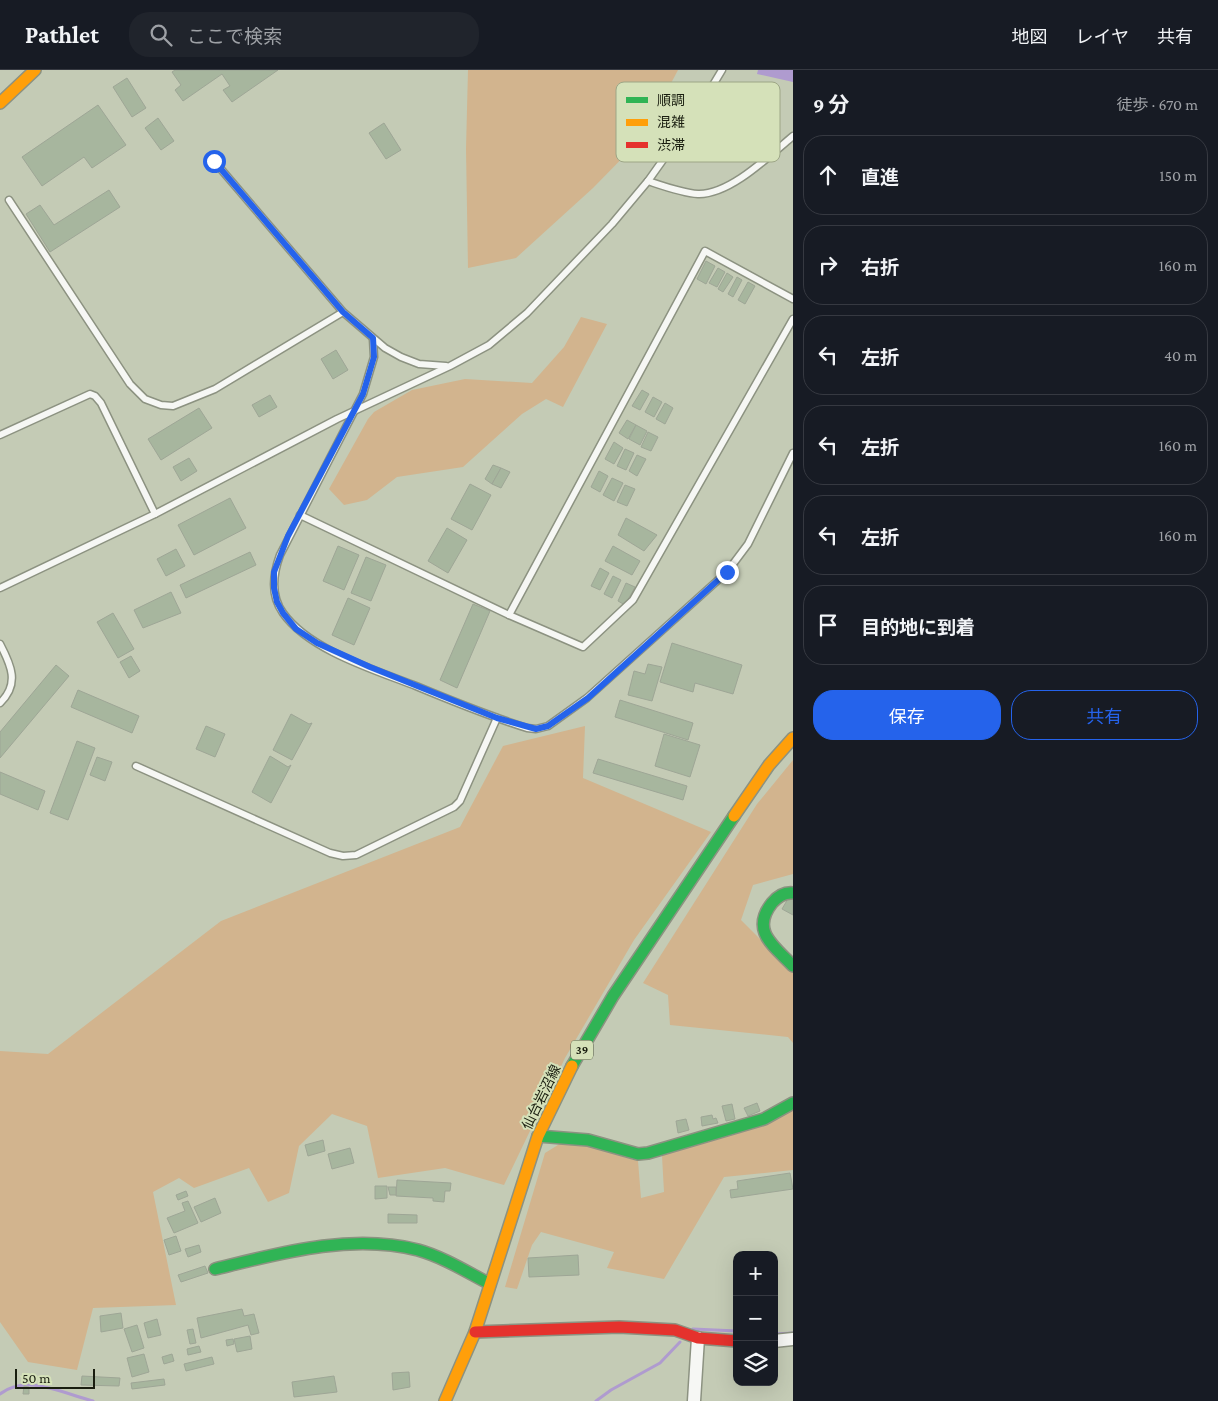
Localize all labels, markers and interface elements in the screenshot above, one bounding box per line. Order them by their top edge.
search box [129,12,479,57]
text: Pathlet [25,21,99,48]
icon: search [147,21,175,49]
text: ここで検索 [187,26,282,47]
text: 地図 [1012,27,1048,47]
text: レイヤ [1076,27,1129,47]
text: 共有 [1157,27,1193,47]
legend [616,82,780,162]
text: 順調 [657,92,685,108]
text: 9 分 [813,93,850,117]
text: 徒歩 · 670 m [1117,96,1198,113]
text: 混雑 [657,114,685,130]
text: 渋滞 [657,137,685,153]
route start [203,150,226,173]
icon: ahead [814,161,842,189]
text: 直進 [861,167,899,188]
text: 150 m [1159,167,1197,184]
icon: right [814,251,842,279]
text: 右折 [861,257,899,278]
text: 160 m [1159,257,1197,274]
icon: left [814,341,842,369]
text: 左折 [861,347,899,368]
text: 40 m [1164,347,1197,364]
icon: left [814,431,842,459]
text: 左折 [861,437,899,458]
text: 160 m [1159,437,1197,454]
icon: left [814,521,842,549]
text: 左折 [861,527,899,548]
text: 160 m [1159,527,1197,544]
route end [716,561,739,584]
icon: arrive [814,611,842,639]
text: 目的地に到着 [861,617,975,638]
button: 保存 [813,690,1001,740]
button: 共有 [1011,690,1198,740]
road number: 39 [571,1040,593,1060]
street label: 仙台岩沼線 [518,1062,564,1132]
map controls [733,1251,778,1386]
button: + [733,1251,778,1296]
button: − [733,1296,778,1341]
button: layers [733,1341,778,1386]
scale bar [15,1366,95,1389]
text: 50 m [22,1370,50,1386]

